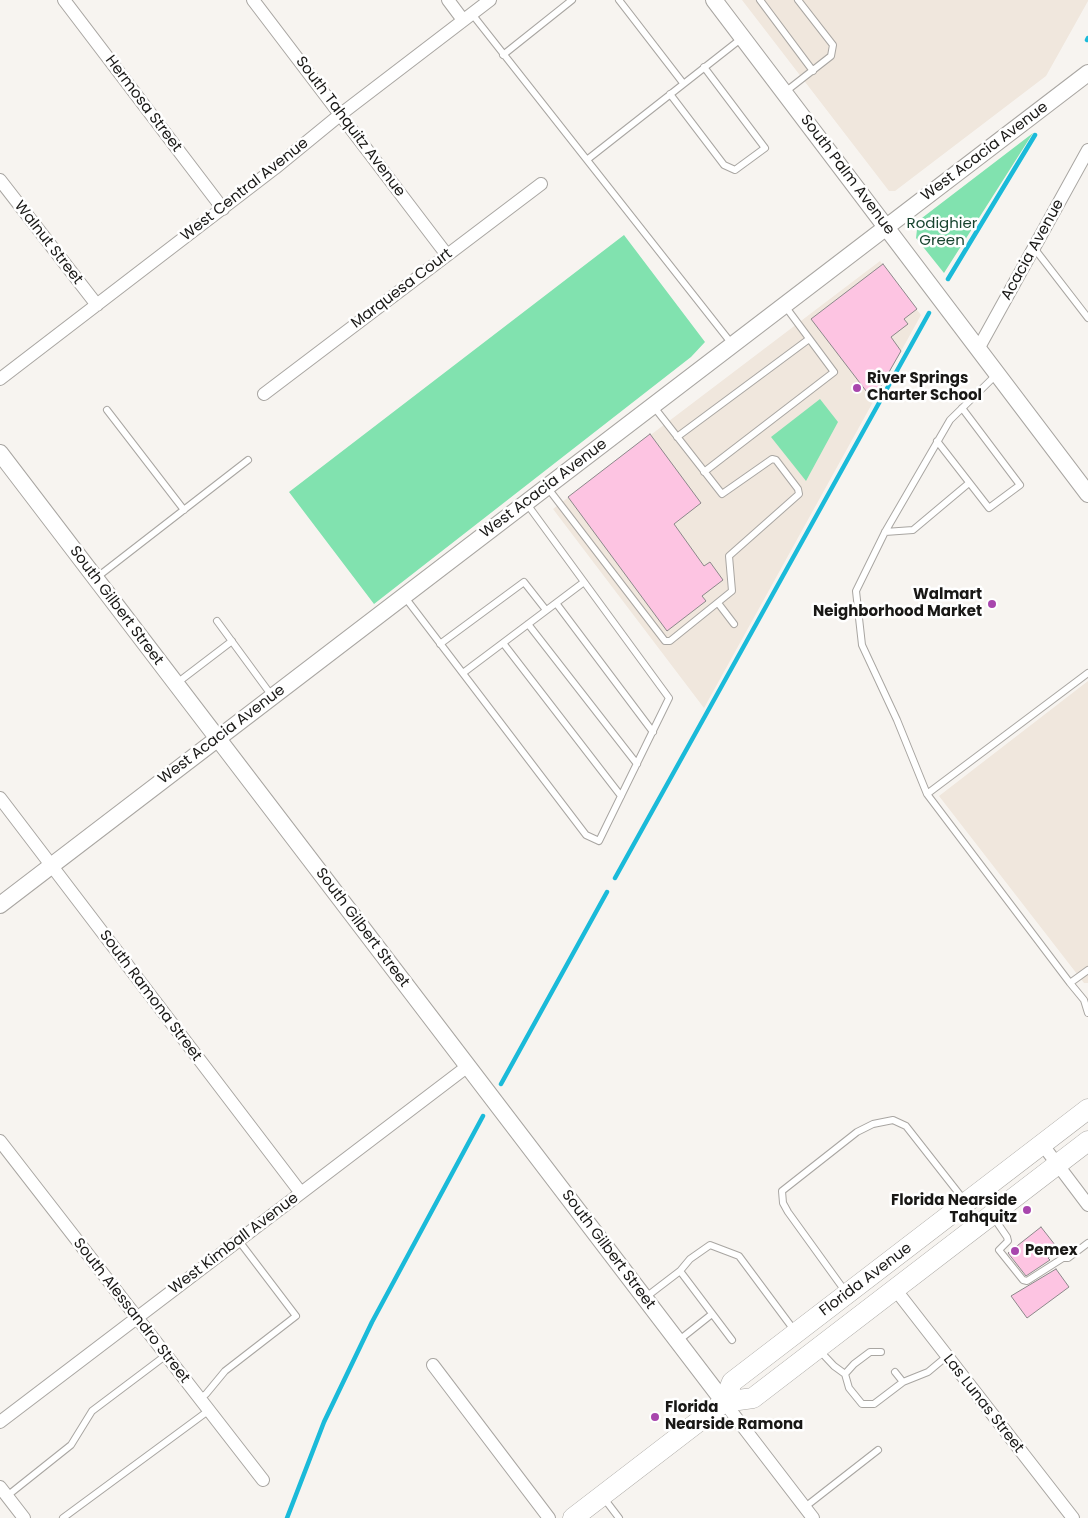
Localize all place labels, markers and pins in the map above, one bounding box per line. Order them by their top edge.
place label: River Springs Charter School [867,370,982,405]
marker: River Springs Charter School [851,382,863,394]
place label: Walmart Neighborhood Market [813,586,982,621]
marker: Walmart Neighborhood Market [986,598,998,610]
place label: Florida Nearside Tahquitz [891,1192,1017,1227]
marker: Florida Nearside Tahquitz [1021,1204,1033,1216]
place label: Pemex [1025,1242,1078,1260]
marker: Pemex [1009,1245,1021,1257]
place label: Florida Nearside Ramona [665,1399,803,1434]
marker: Florida Nearside Ramona [649,1411,661,1423]

